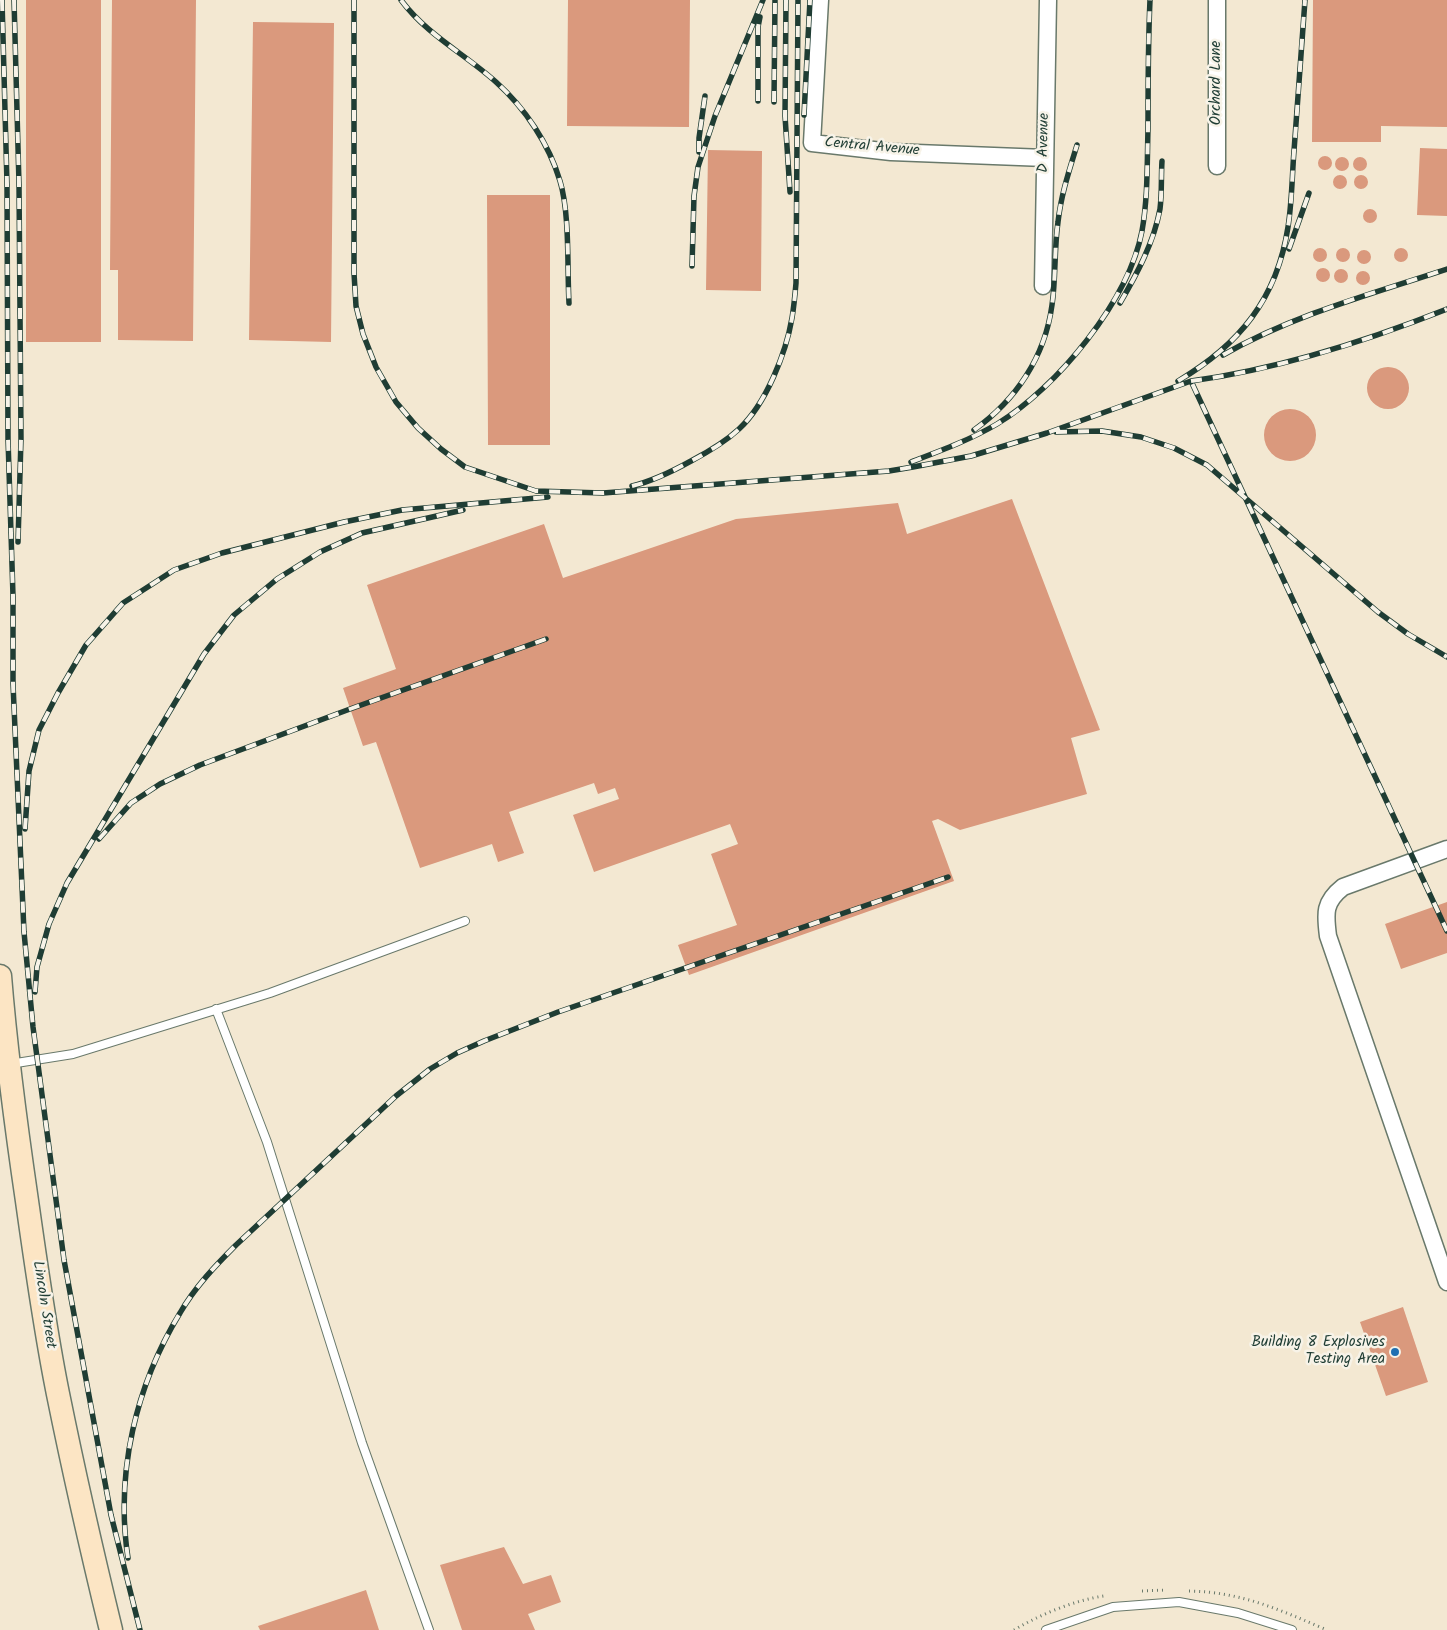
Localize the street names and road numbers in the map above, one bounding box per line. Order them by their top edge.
street label: Orchard Lane [1208,41,1226,125]
street label: D Avenue [1035,113,1055,173]
street label: Central Avenue [824,135,920,161]
street label: Lincoln Street [27,1260,59,1350]

